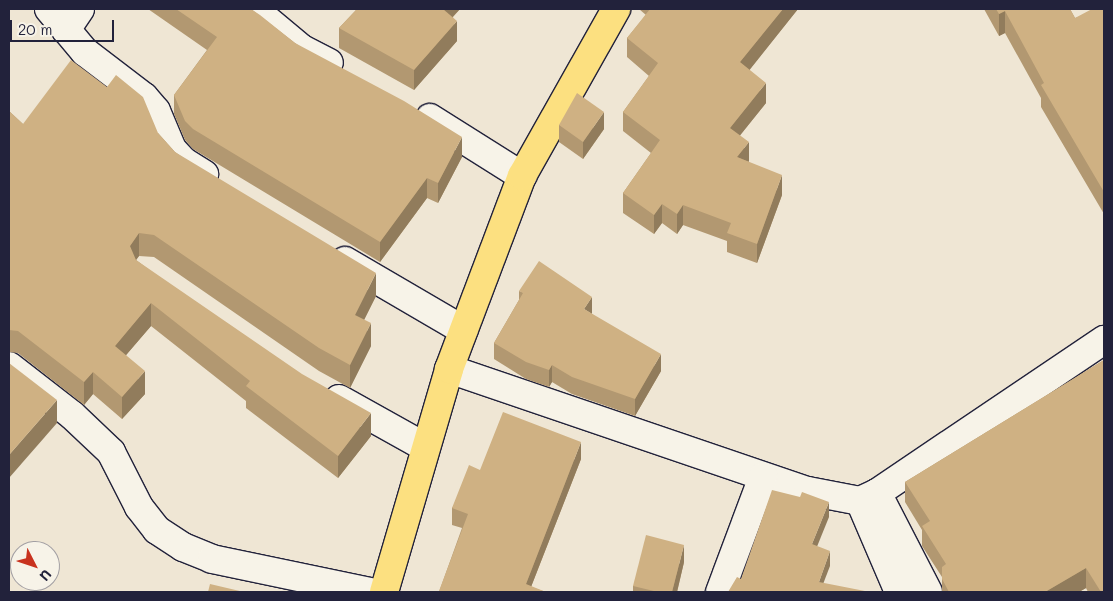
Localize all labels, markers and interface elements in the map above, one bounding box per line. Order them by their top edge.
scale bar [12,10,116,42]
text: 20 m [18,19,52,39]
north arrow [10,541,60,591]
text: U [36,566,56,585]

